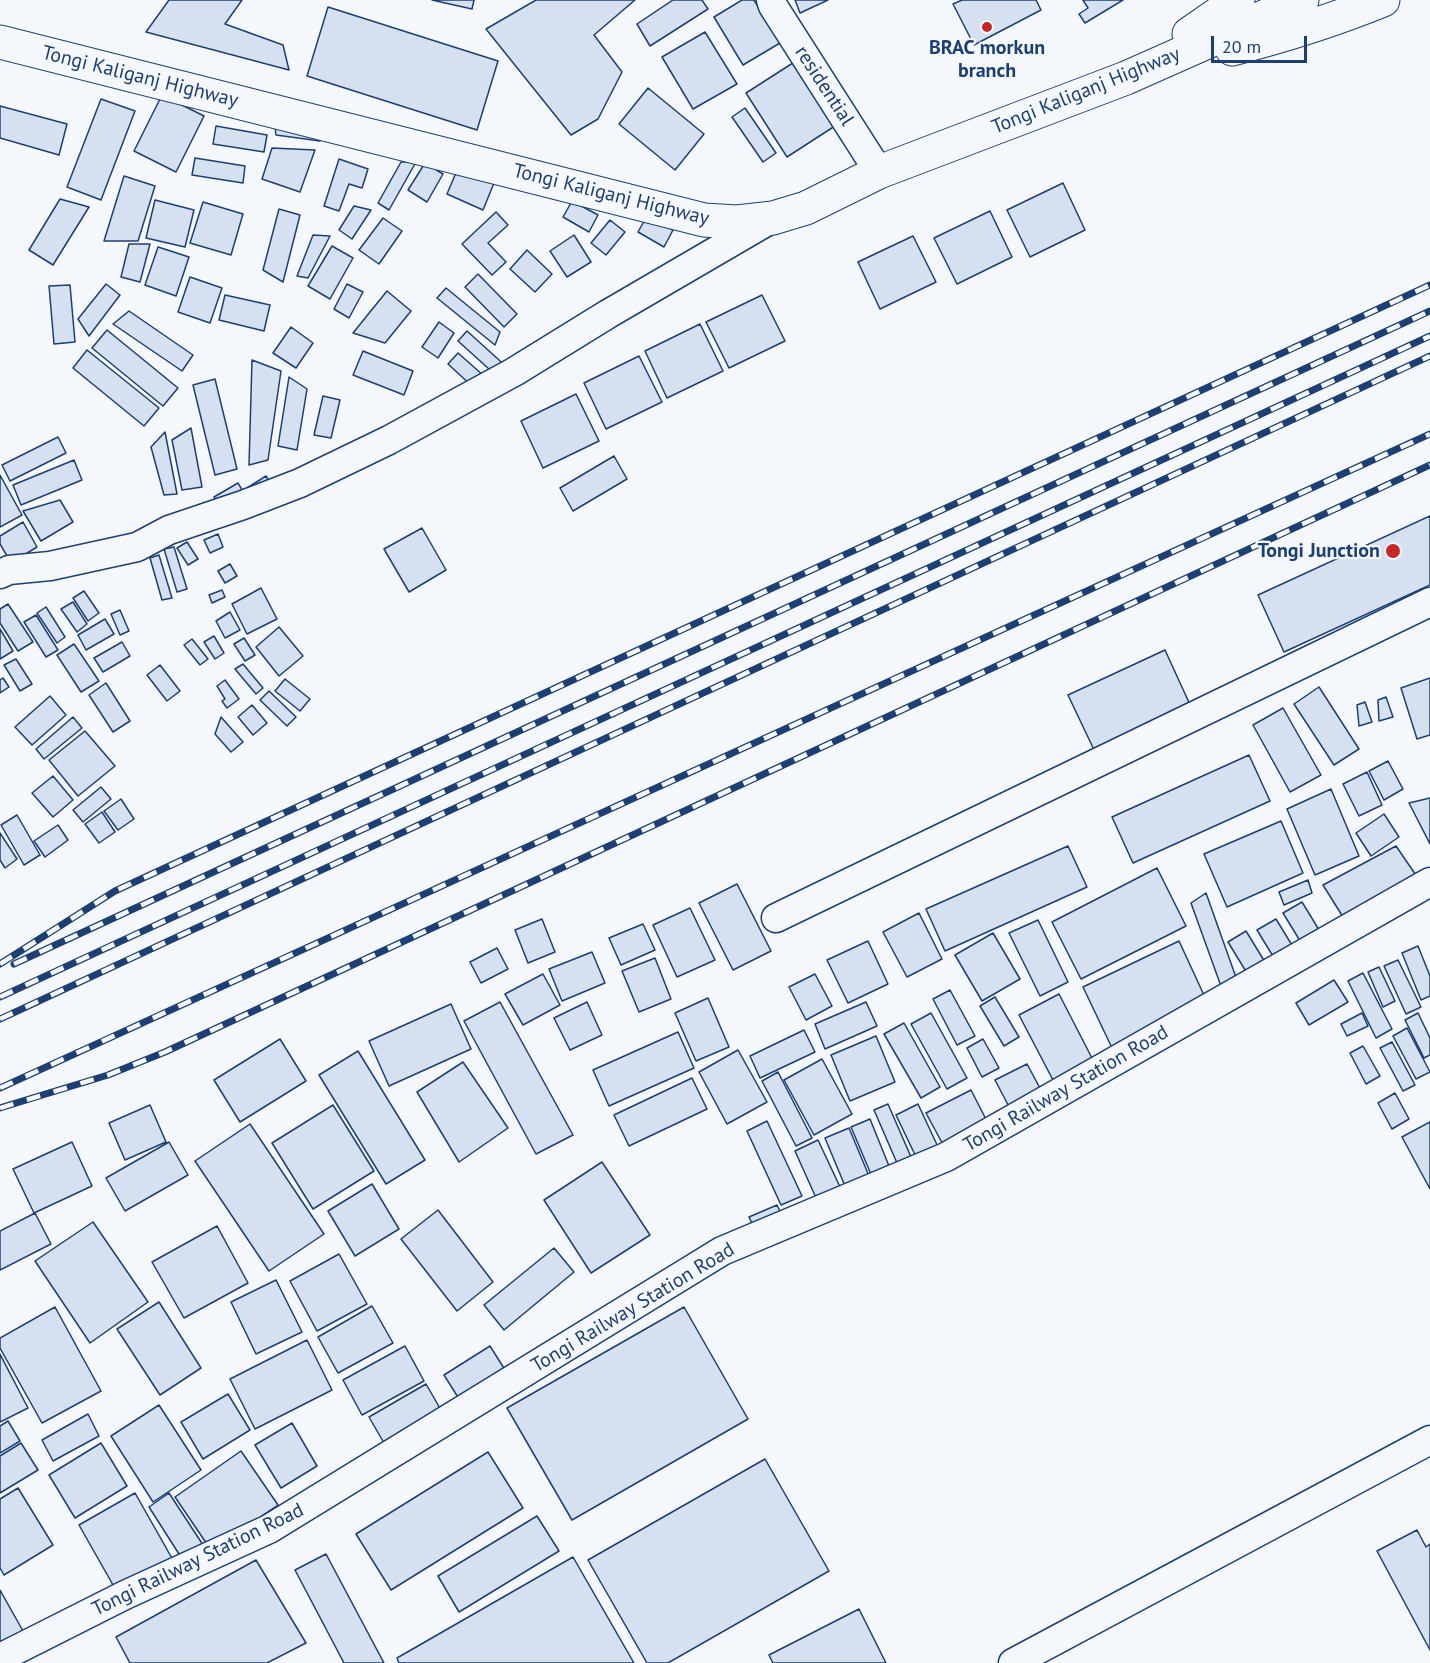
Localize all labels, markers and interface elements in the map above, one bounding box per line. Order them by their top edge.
marker: BRAC morkun branch [980,20,994,34]
scale bar [1214,24,1310,62]
text: 20 m [1222,35,1261,58]
place label: BRAC morkun branch [929,36,1045,83]
street label: Tongi Kaliganj Highway [40,41,240,113]
street label: residential [789,42,859,130]
street label: Tongi Kaliganj Highway [988,42,1184,140]
street label: Tongi Kaliganj Highway [511,159,711,231]
place label: Tongi Junction [1257,539,1380,563]
marker: Tongi Junction [1384,542,1402,560]
street label: Tongi Railway Station Road [959,1020,1173,1158]
street label: Tongi Railway Station Road [527,1238,739,1378]
street label: Tongi Railway Station Road [88,1498,308,1622]

